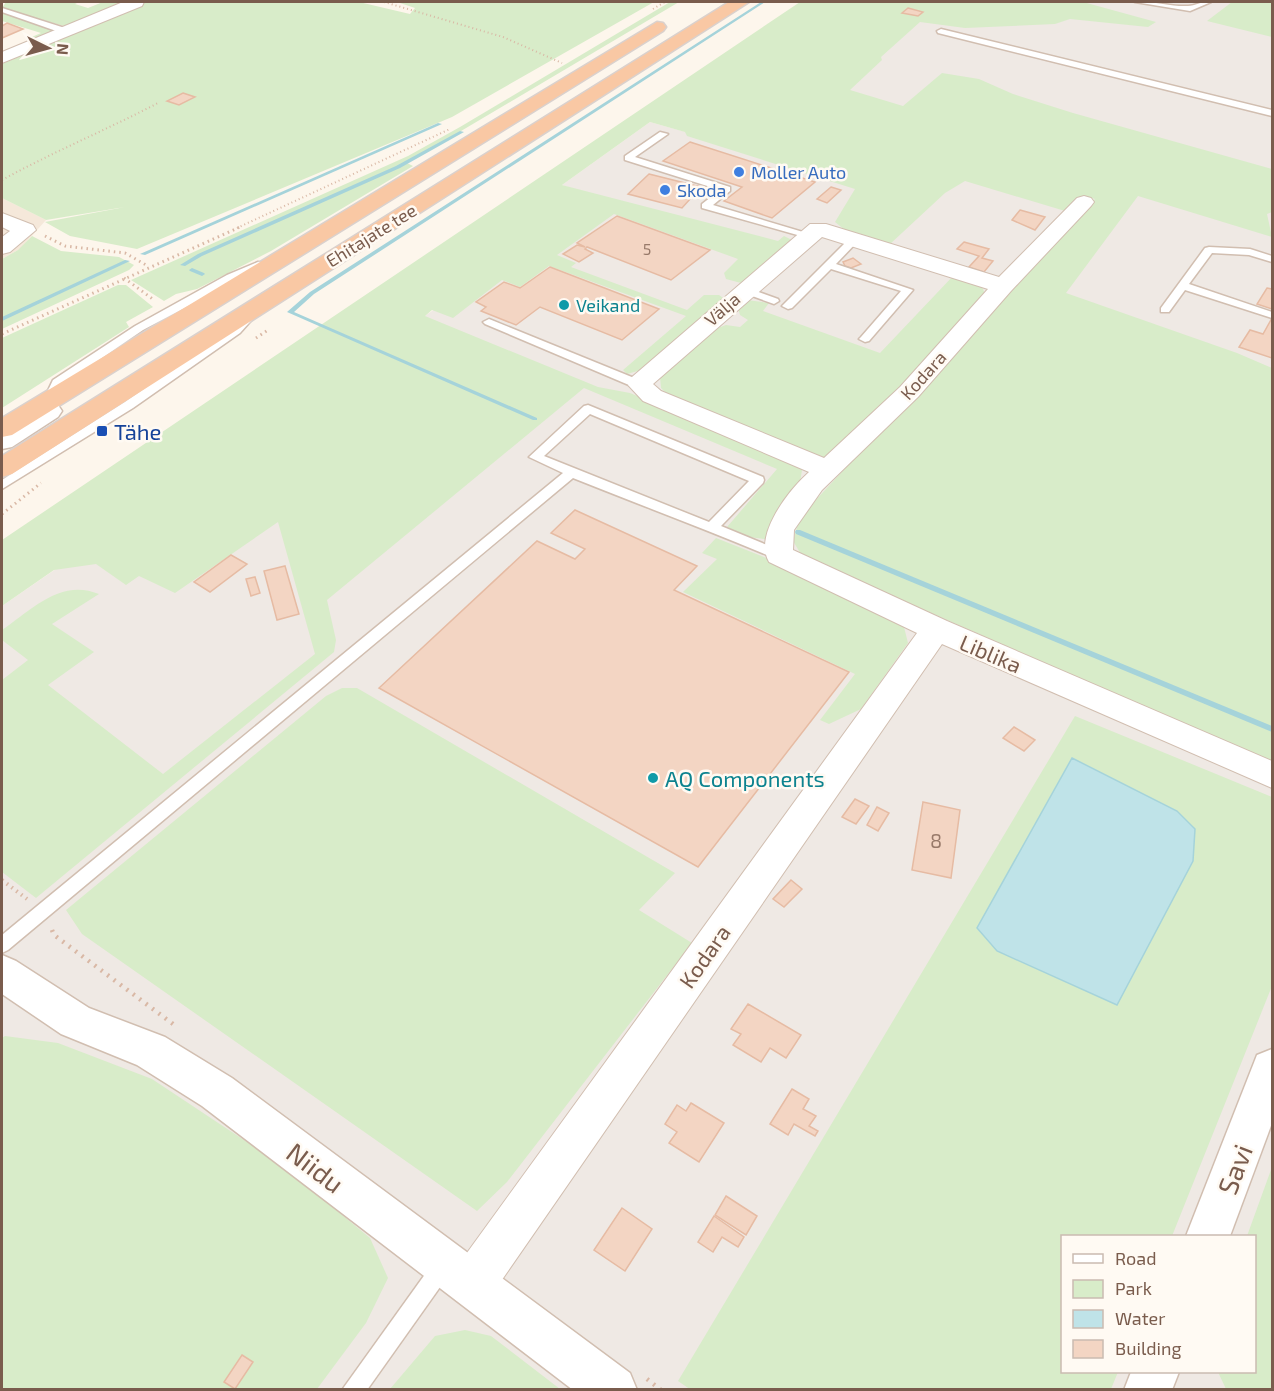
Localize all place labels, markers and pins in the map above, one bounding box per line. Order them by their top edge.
place label: Moller Auto [751,161,846,183]
marker: Moller Auto [732,165,746,179]
place label: Skoda [677,179,726,201]
marker: Skoda [658,183,672,197]
place label: Veikand [576,294,640,316]
marker: Veikand [557,298,571,312]
place label: Tähe [114,418,161,444]
marker: Tähe [95,424,109,438]
place label: AQ Components [665,765,825,792]
marker: AQ Components [646,771,660,785]

